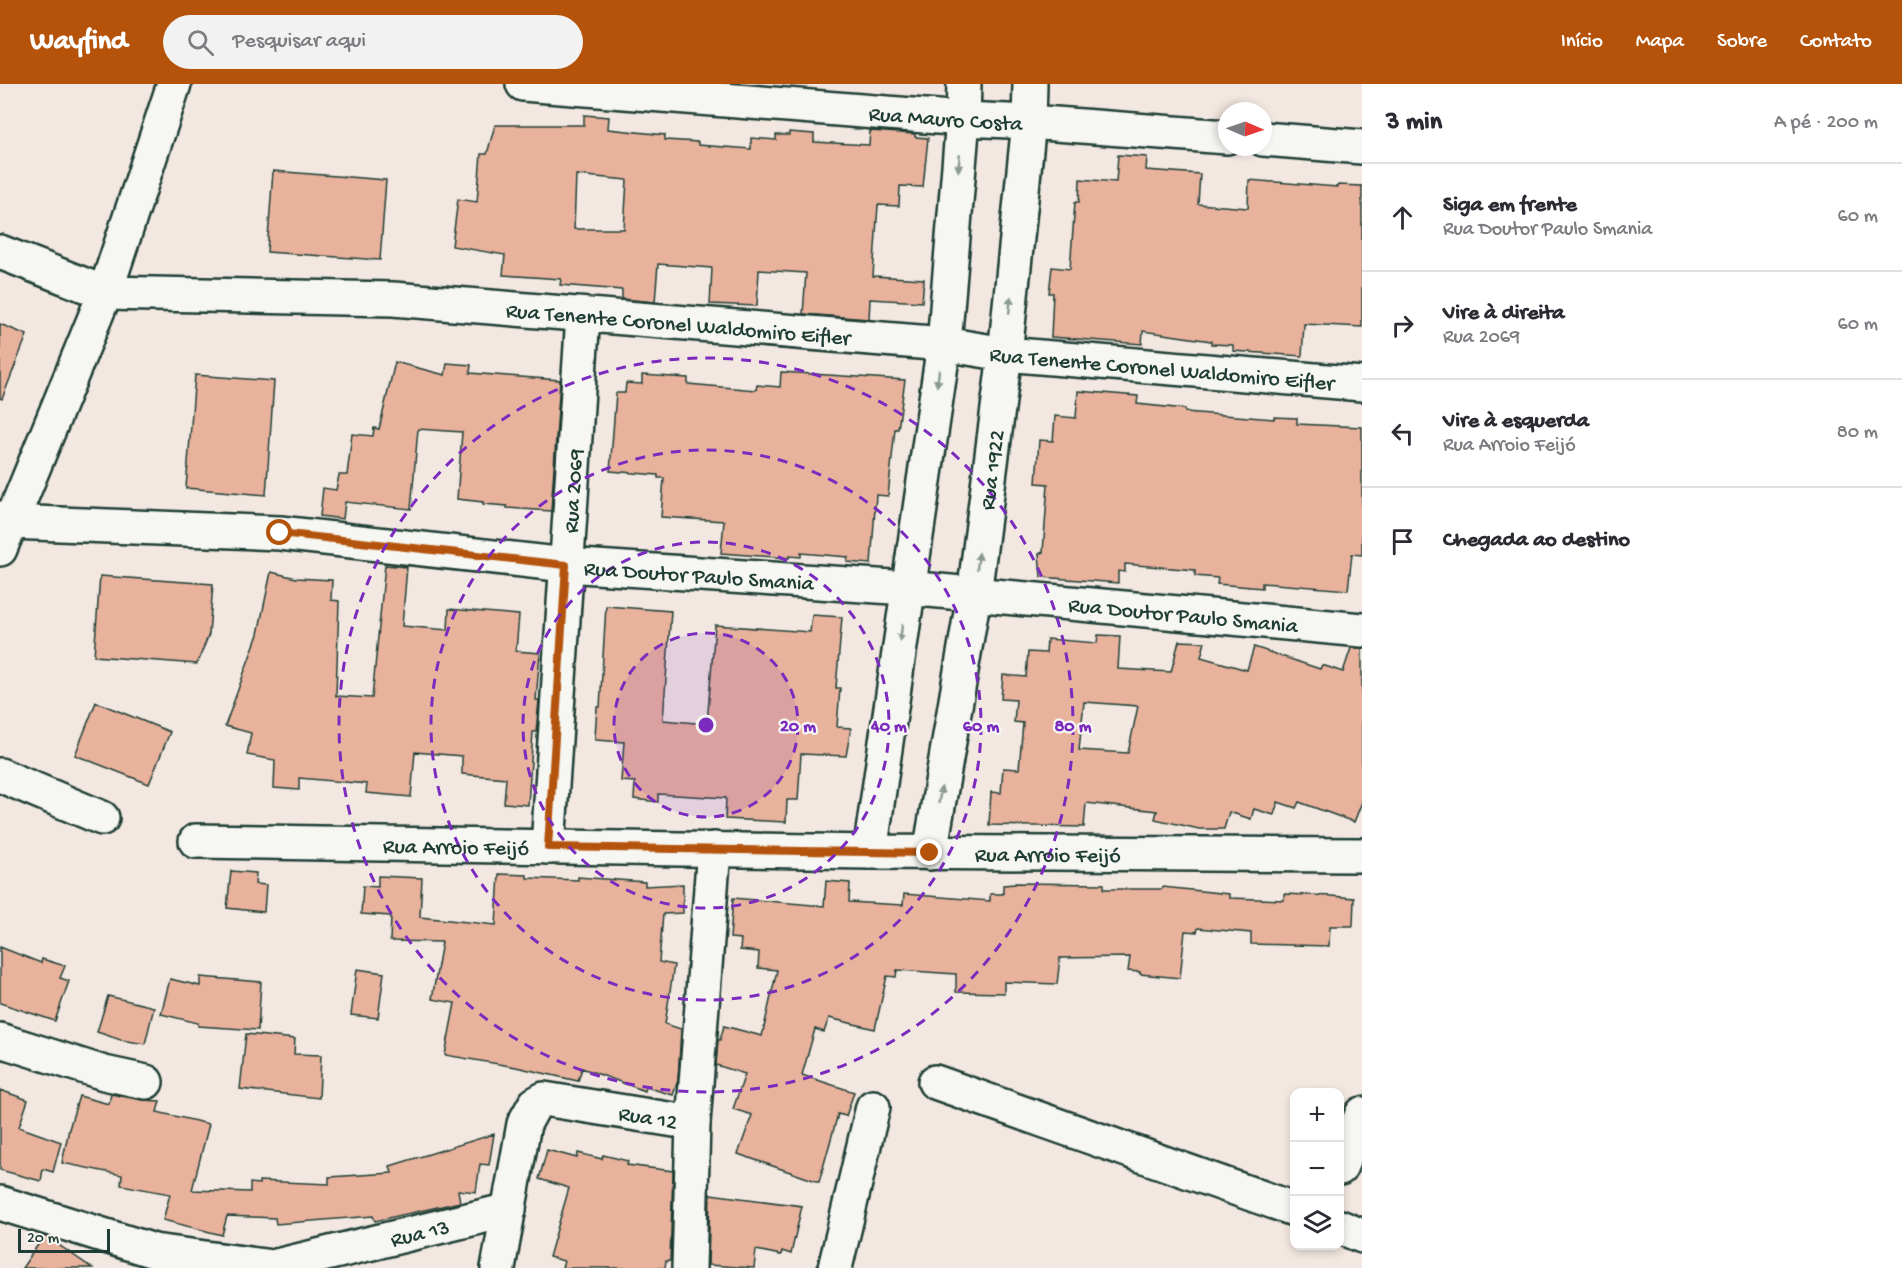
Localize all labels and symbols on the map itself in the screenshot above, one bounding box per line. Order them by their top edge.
north arrow [1218,102,1272,156]
street label: Rua Mauro Costa [867,103,1024,139]
one-way arrow [954,154,964,173]
one-way arrow [1005,296,1015,315]
street label: Rua Tenente Coronel Waldomiro Eifler [505,299,853,353]
street label: Rua Tenente Coronel Waldomiro Eifler [987,343,1337,399]
one-way arrow [934,369,943,388]
street label: Rua 1922 [976,428,1012,512]
street label: Rua 2069 [560,448,591,534]
route start [266,519,292,545]
one-way arrow [974,552,983,571]
street label: Rua Doutor Paulo Smania [583,557,815,599]
street label: Rua Doutor Paulo Smania [1067,594,1300,641]
one-way arrow [896,624,905,643]
centre of rings [696,715,716,735]
text: 20 m [780,717,816,738]
text: 40 m [870,717,907,738]
text: 60 m [963,717,999,738]
text: 80 m [1054,717,1092,738]
one-way arrow [936,785,945,804]
street label: Rua Arroio Feijó [383,835,529,863]
route end [916,839,942,865]
street label: Rua Arroio Feijó [975,844,1121,871]
street label: Rua 12 [616,1102,679,1137]
street label: Rua 13 [388,1216,452,1255]
scale bar [18,1226,110,1254]

